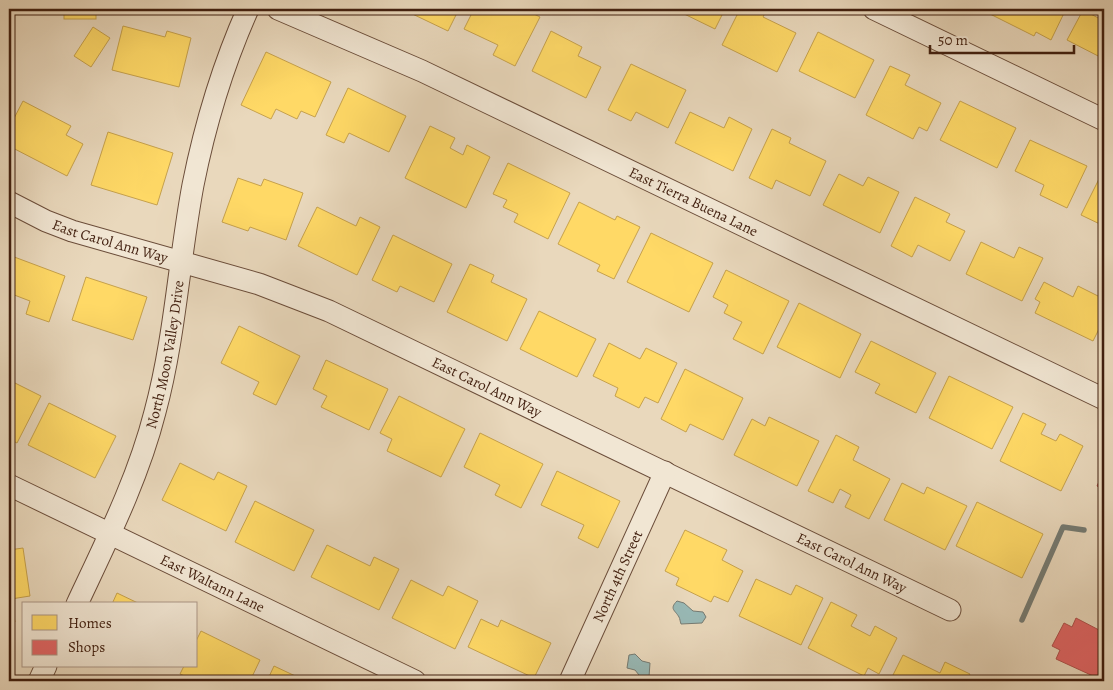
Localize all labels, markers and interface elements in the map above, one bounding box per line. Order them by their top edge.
scale bar [930,22,1074,54]
text: 50 m [938,30,968,50]
street label: East Tierra Buena Lane [625,162,762,241]
street label: East Carol Ann Way [49,214,171,268]
street label: North Moon Valley Drive [141,279,189,431]
street label: East Carol Ann Way [429,352,545,422]
street label: North 4th Street [588,527,647,626]
street label: East Carol Ann Way [793,528,910,598]
street label: East Waltann Lane [157,549,268,617]
legend [22,602,198,668]
text: Homes [68,613,112,633]
text: Shops [68,637,105,657]

